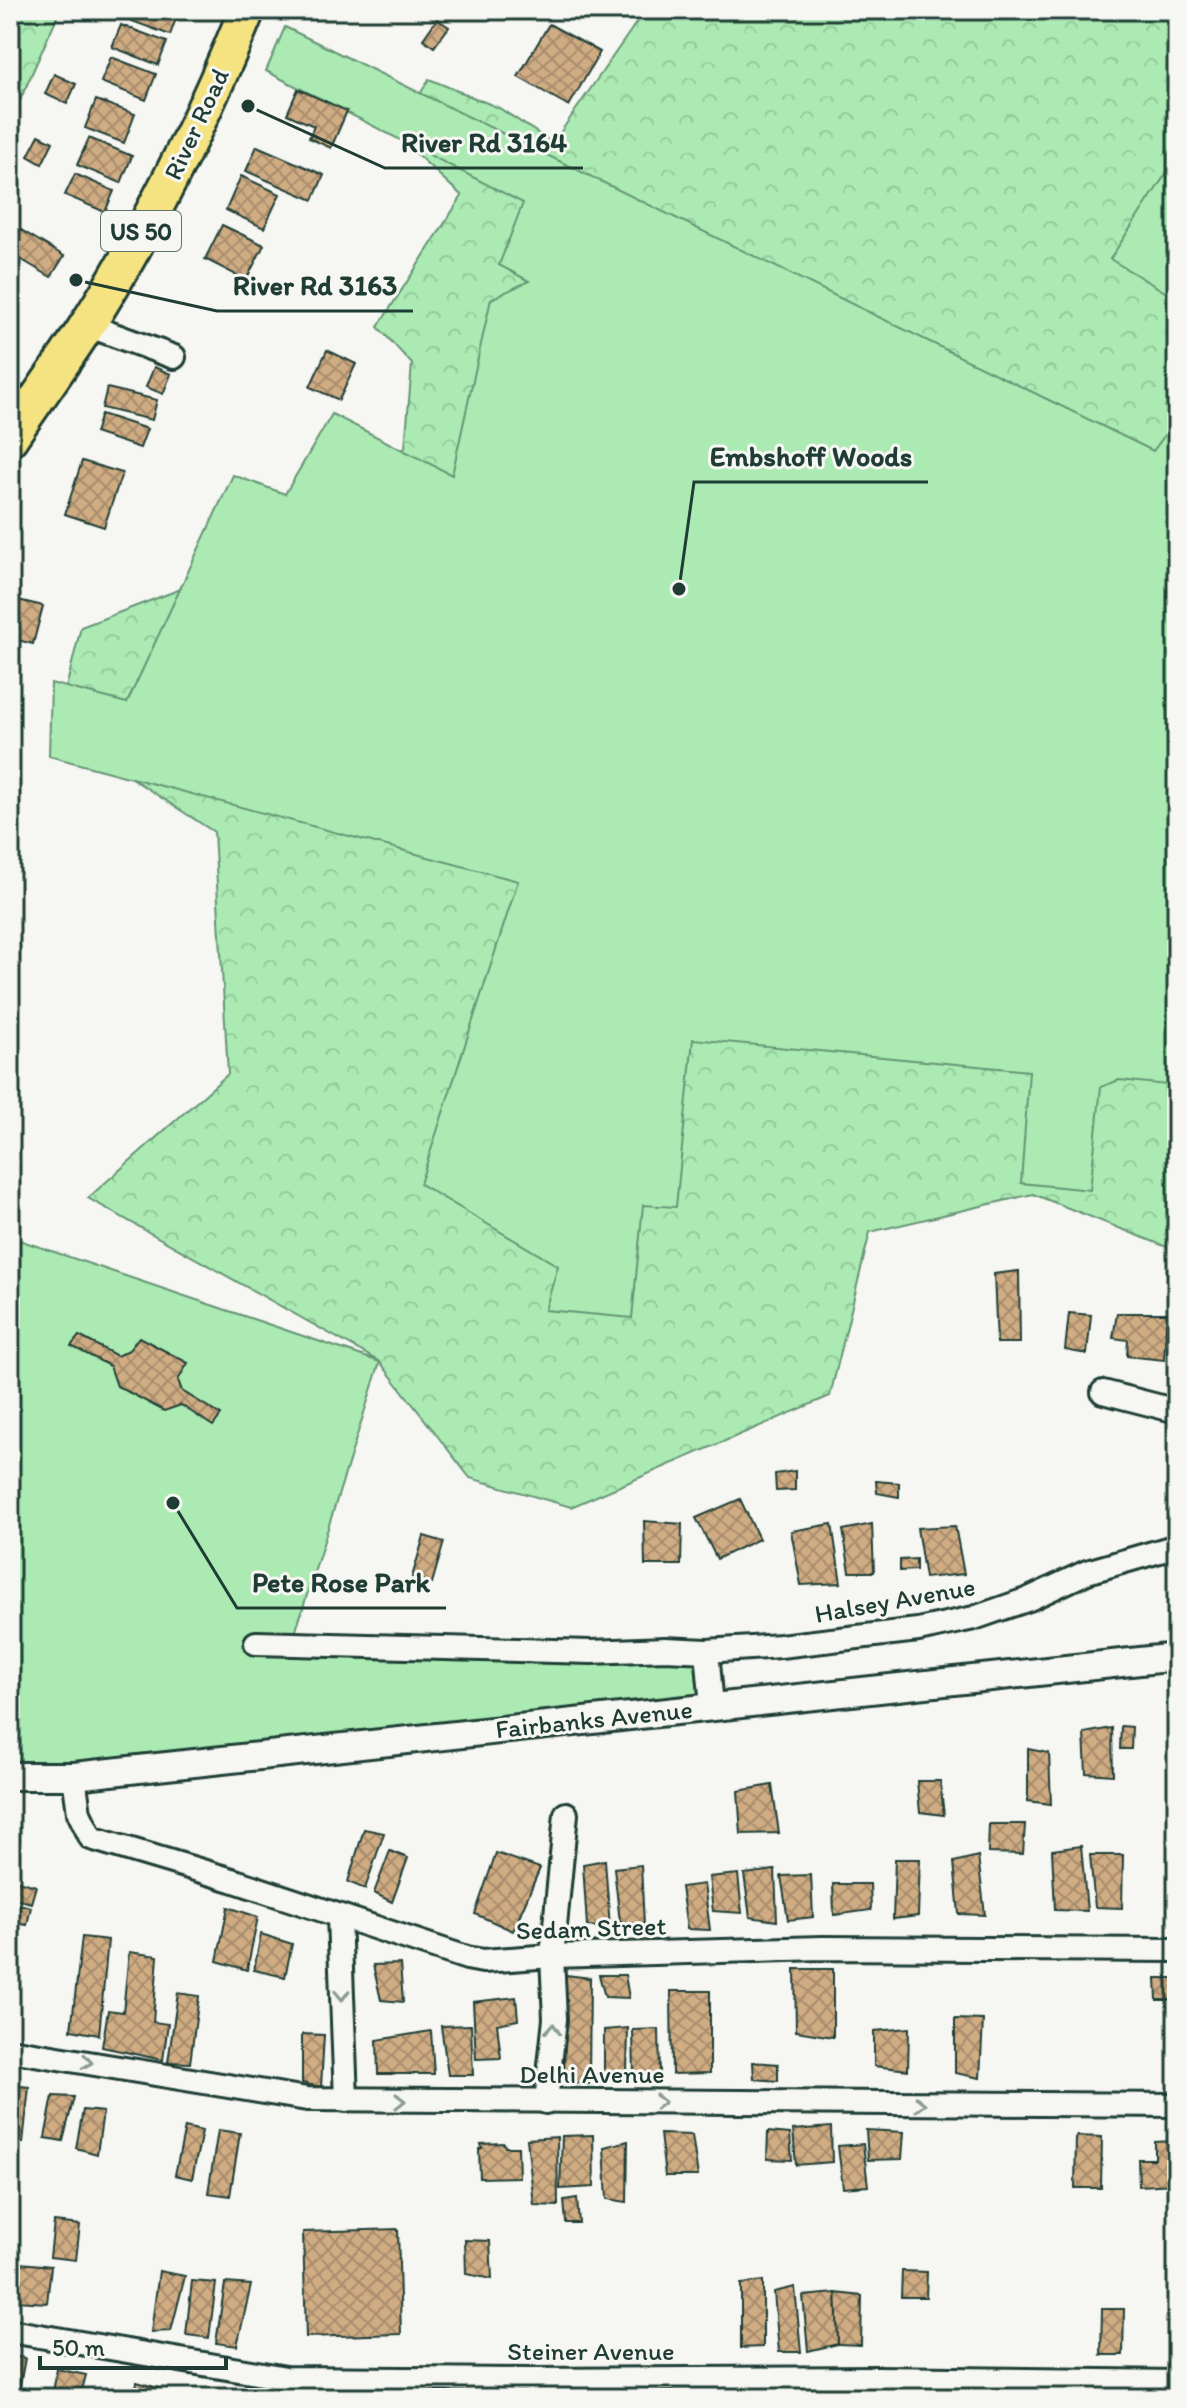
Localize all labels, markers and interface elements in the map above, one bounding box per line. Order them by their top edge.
street label: River Road [156,63,236,185]
callout: River Rd 3164 [385,116,583,168]
text: River Rd 3164 [401,125,567,159]
road number: US 50 [101,211,181,251]
callout: River Rd 3163 [217,259,413,311]
text: River Rd 3163 [233,268,397,302]
callout: Embshoff Woods [694,430,928,482]
text: Embshoff Woods [710,439,912,473]
callout: Pete Rose Park [237,1556,446,1608]
text: Pete Rose Park [252,1565,431,1599]
street label: Halsey Avenue [812,1570,978,1630]
street label: Fairbanks Avenue [494,1693,694,1745]
street label: Sedam Street [515,1909,667,1947]
one-way arrow [333,1989,350,2002]
one-way arrow [545,2022,562,2035]
one-way arrow [80,2053,94,2070]
street label: Delhi Avenue [519,2058,665,2090]
one-way arrow [394,2092,407,2110]
one-way arrow [654,2094,667,2111]
one-way arrow [914,2095,927,2113]
scale bar [40,2320,226,2370]
text: 50 m [52,2333,105,2362]
street label: Steiner Avenue [507,2335,675,2367]

